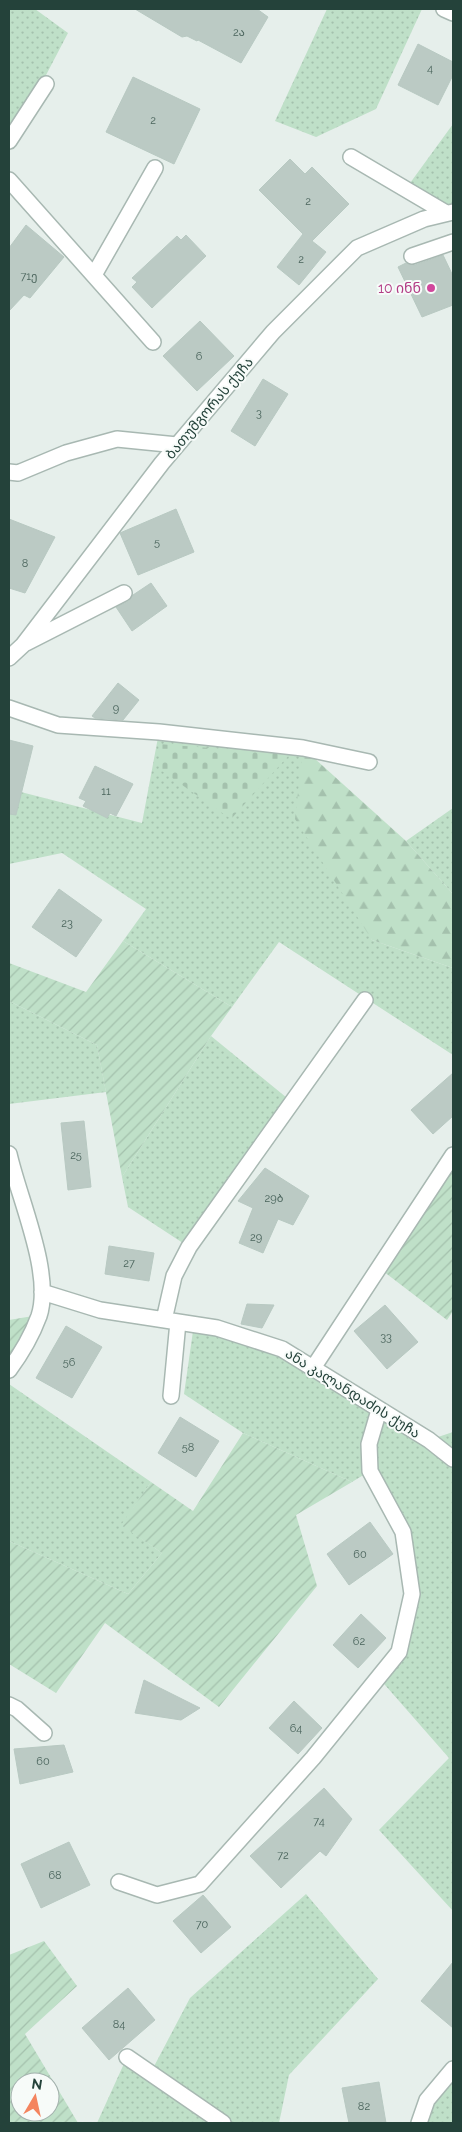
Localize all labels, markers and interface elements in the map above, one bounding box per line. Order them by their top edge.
house number: 2ა [233,26,245,39]
house number: 4 [427,62,433,75]
house number: 2 [150,114,156,127]
house number: 2 [305,195,311,208]
house number: 2 [298,253,304,266]
house number: 71ე [20,270,38,283]
place label: 10 ინნ [378,280,421,296]
marker: 10 ინნ [425,282,437,294]
house number: 6 [196,350,203,363]
street label: ბათუმგორას ქუჩა [162,354,257,463]
house number: 3 [256,407,262,420]
house number: 5 [154,536,160,549]
house number: 8 [22,557,28,570]
house number: 9 [113,702,119,715]
house number: 11 [101,785,111,798]
house number: 23 [61,917,73,930]
house number: 25 [70,1149,82,1162]
house number: 29ბ [265,1192,284,1205]
house number: 29 [250,1231,262,1244]
house number: 27 [123,1257,135,1270]
house number: 33 [380,1331,392,1344]
street label: ანა კალანდაძის ქუჩა [282,1345,423,1442]
house number: 56 [63,1356,76,1369]
house number: 58 [182,1441,194,1454]
house number: 60 [353,1548,367,1561]
house number: 62 [353,1635,365,1648]
house number: 64 [290,1722,302,1735]
house number: 60 [36,1755,50,1768]
house number: 74 [313,1815,325,1828]
house number: 72 [277,1849,289,1862]
house number: 68 [48,1869,62,1882]
house number: 70 [196,1918,209,1931]
house number: 84 [113,2018,125,2031]
north arrow [10,2072,60,2122]
text: N [31,2075,44,2093]
house number: 82 [358,2100,370,2113]

